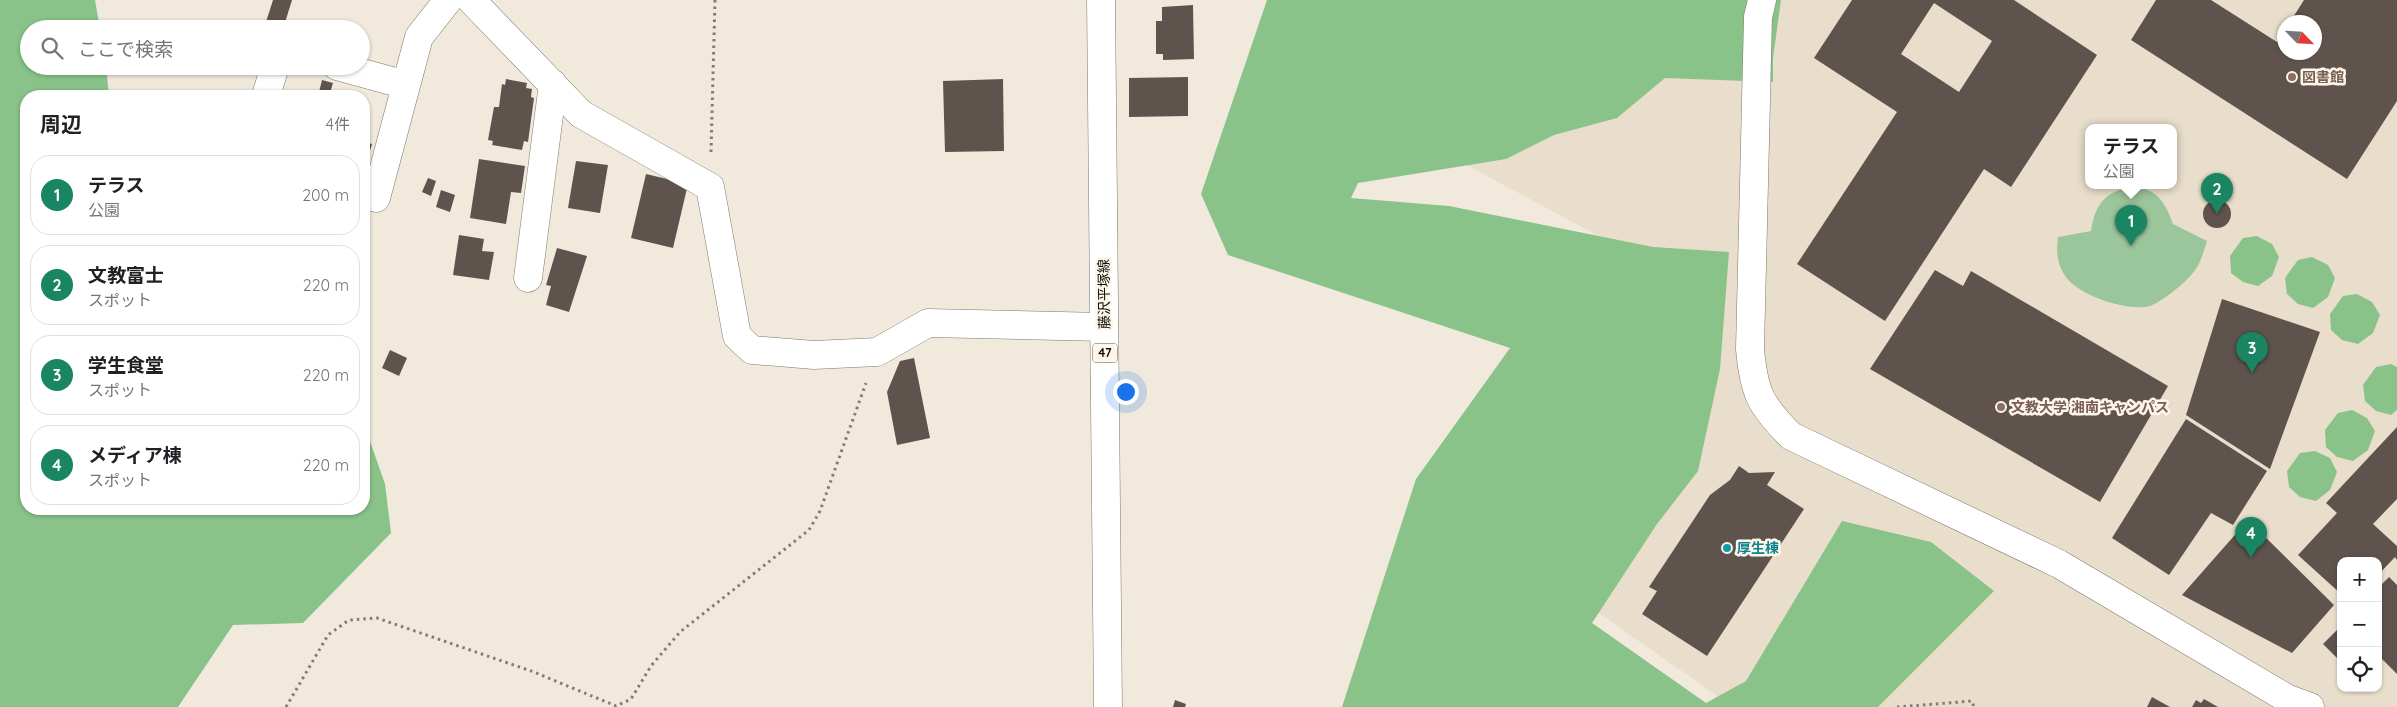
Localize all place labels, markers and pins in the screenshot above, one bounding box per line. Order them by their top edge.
place label: 図書館 [2302,68,2344,86]
marker: 図書館 [2286,71,2298,83]
pin: 2 [2201,173,2233,214]
pin: 1 [2115,205,2147,246]
pin: 3 [2236,332,2268,373]
place label: 文教大学 湘南キャンパス [2011,398,2169,416]
marker: 文教大学 湘南キャンパス [1995,401,2007,413]
pin: 4 [2235,517,2267,558]
place label: 厚生棟 [1737,539,1779,557]
marker: 厚生棟 [1721,542,1733,554]

